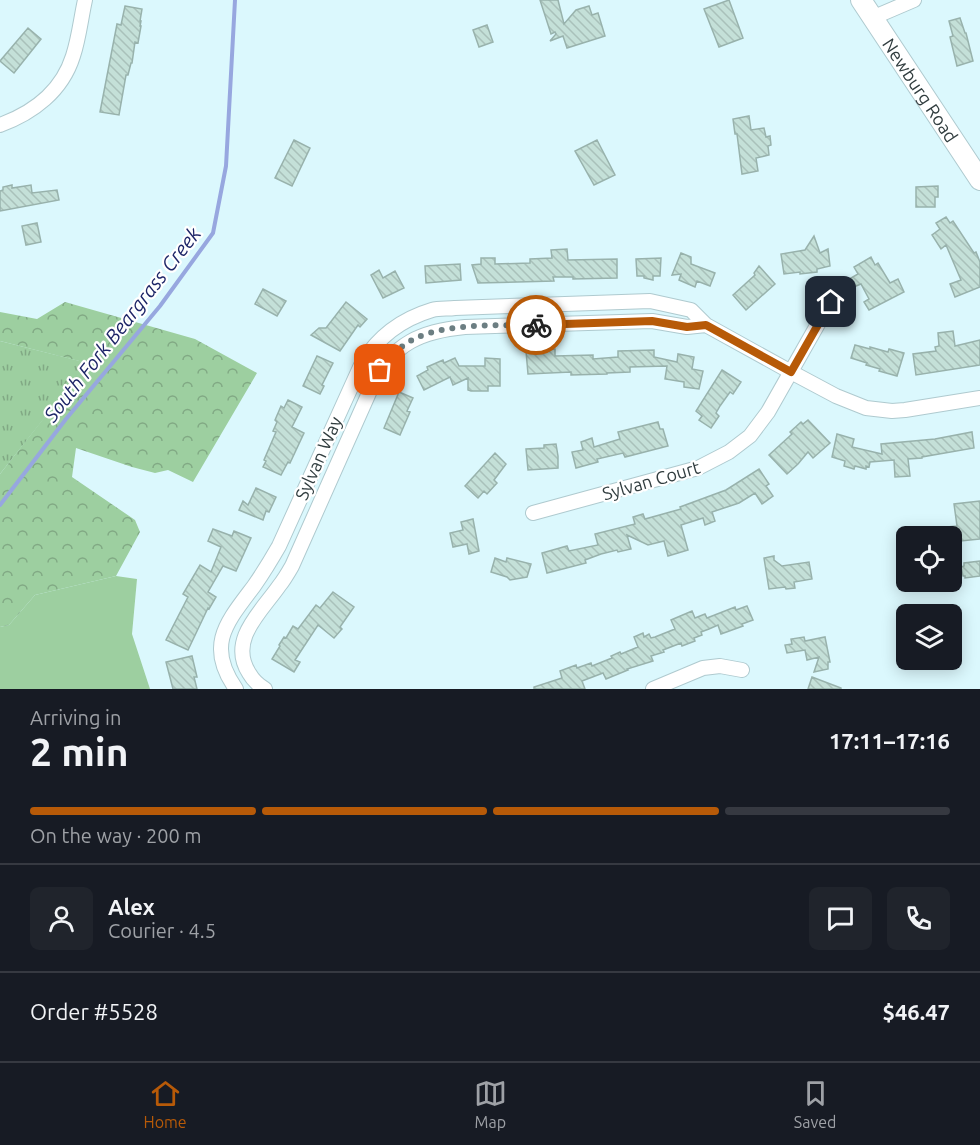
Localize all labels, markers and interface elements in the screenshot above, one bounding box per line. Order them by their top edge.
street label: Newburg Road [879,34,962,146]
water label: South Fork Beargrass Creek [38,222,206,427]
pin [805,276,856,327]
icon: home [814,285,847,318]
courier [506,295,566,355]
icon: bike [520,309,553,342]
pin [354,344,405,395]
icon: bag [363,353,396,386]
street label: Sylvan Way [291,413,345,503]
street label: Sylvan Court [600,457,702,503]
map controls [896,526,962,670]
button: locate [896,526,962,592]
button: layers [896,604,962,670]
text: Arriving in [30,706,121,729]
text: 17:11–17:16 [829,728,950,753]
text: 2 min [30,730,129,773]
text: On the way · 200 m [30,824,202,847]
button: person [30,887,93,950]
button: chat [809,887,872,950]
button: phone [887,887,950,950]
text: Alex [108,894,155,919]
text: Courier · 4.5 [108,919,216,942]
text: Order #5528 [30,999,158,1024]
text: $46.47 [883,999,950,1024]
tab: Home [144,1077,187,1131]
tab: Map [474,1077,507,1131]
tab: Saved [794,1077,836,1131]

